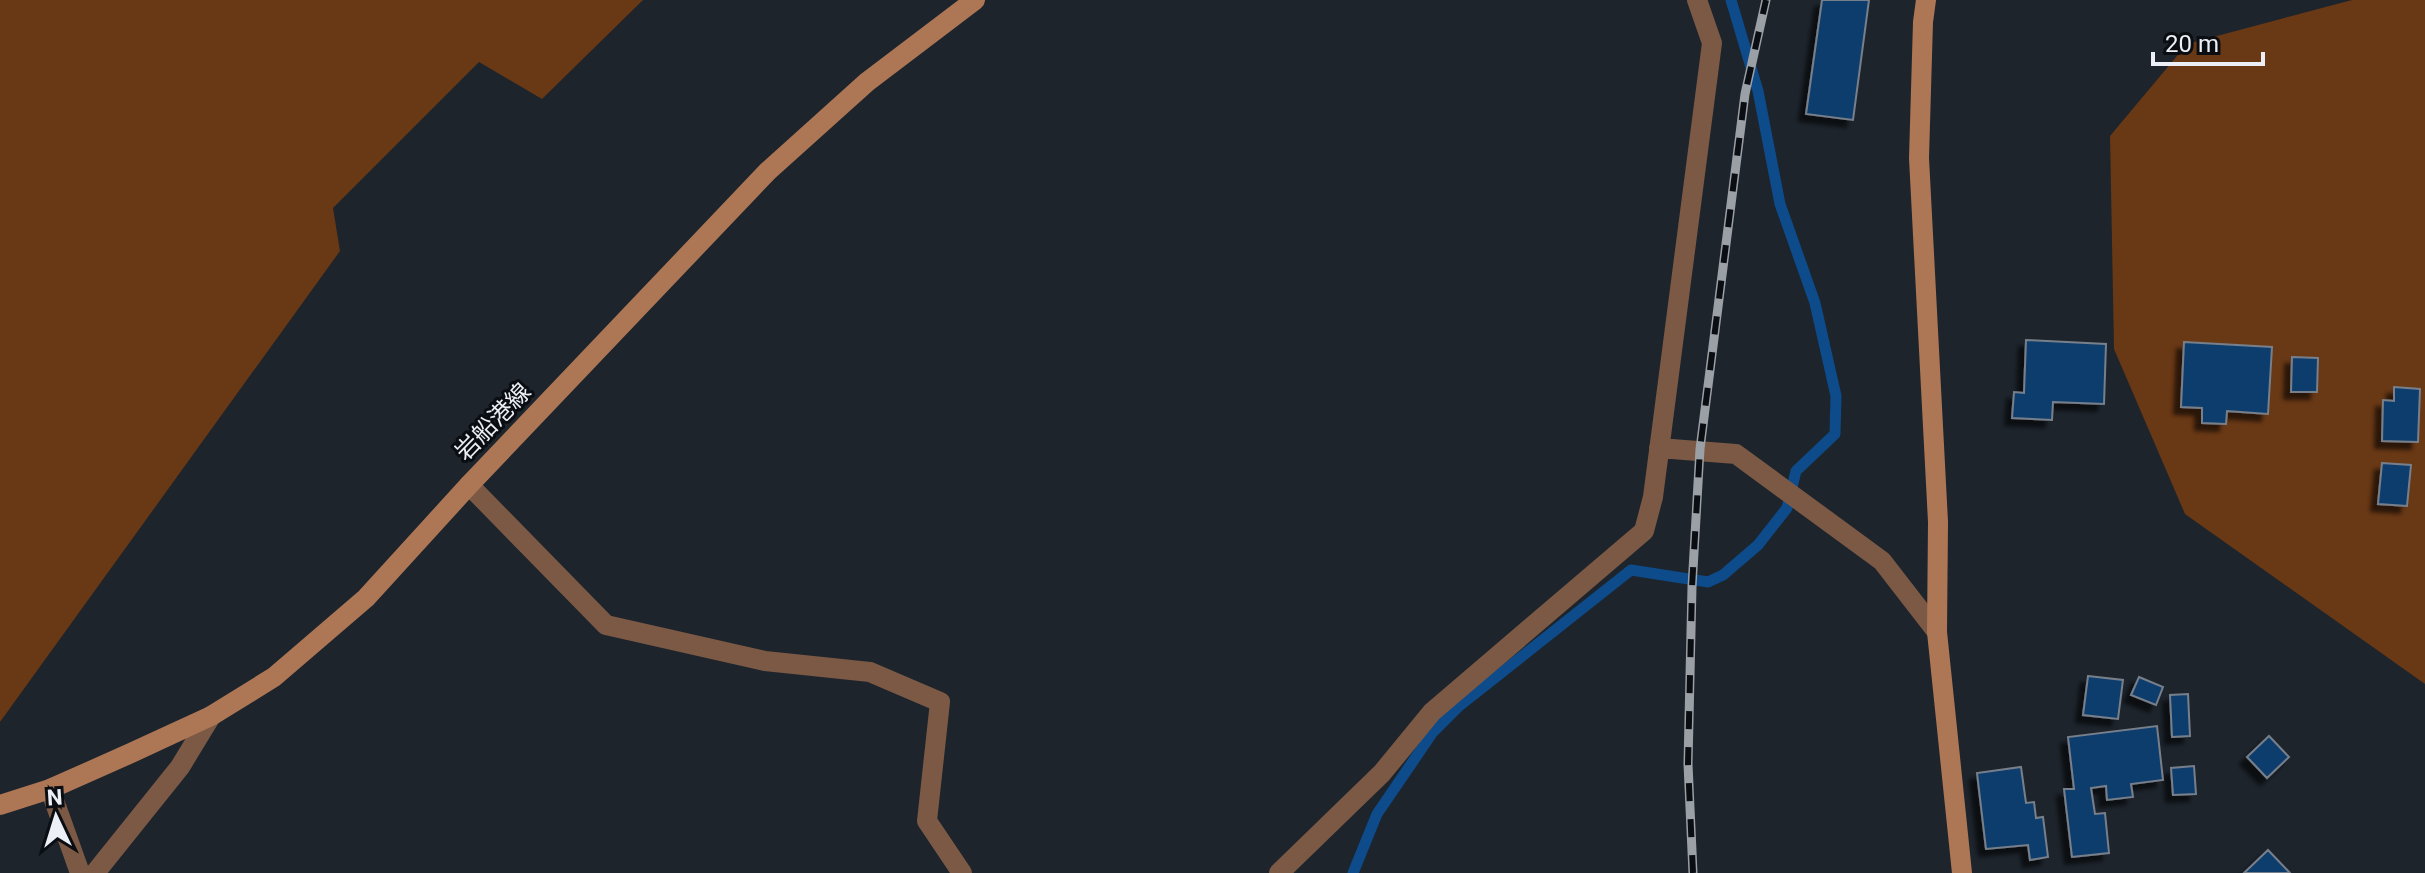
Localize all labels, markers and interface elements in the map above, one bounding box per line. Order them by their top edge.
scale bar [2153,16,2263,66]
text: 20 m [2165,30,2219,58]
street label: 岩船港線 [450,378,536,466]
north arrow [16,777,96,857]
text: N [46,785,63,811]

